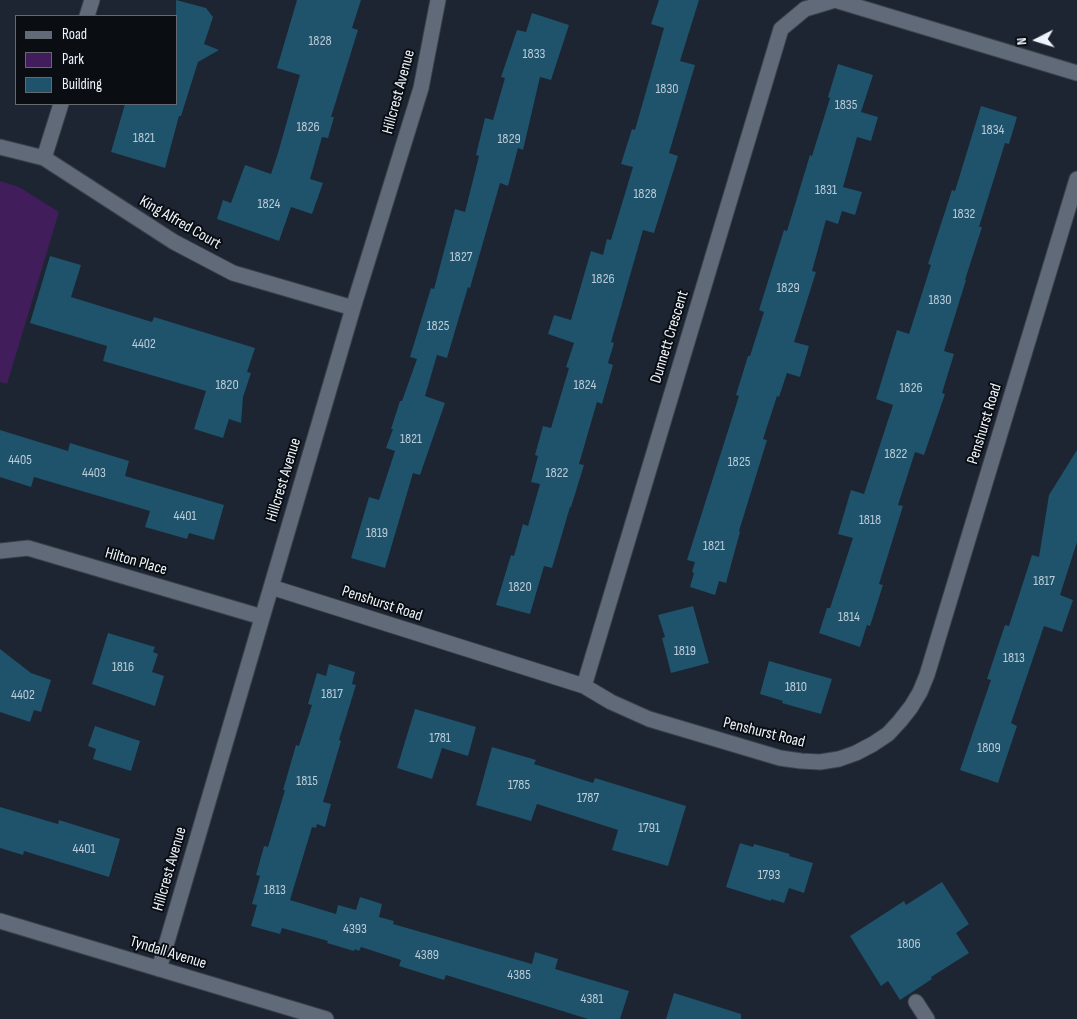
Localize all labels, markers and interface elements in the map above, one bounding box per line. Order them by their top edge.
legend [15,15,178,105]
north arrow [1012,15,1062,65]
text: Road [62,25,87,44]
house number: 1828 [308,33,332,49]
text: N [1013,37,1030,46]
house number: 1833 [523,46,545,62]
street label: Hillcrest Avenue [379,48,419,136]
text: Park [62,50,84,69]
text: Building [62,75,102,94]
house number: 1830 [655,81,679,97]
house number: 1835 [835,97,857,113]
house number: 1826 [296,119,320,135]
house number: 1834 [982,122,1004,138]
house number: 1821 [133,130,155,146]
house number: 1829 [497,131,521,147]
house number: 1831 [815,182,837,198]
house number: 1828 [633,186,657,202]
street label: King Alfred Court [136,192,224,254]
house number: 1824 [258,196,280,212]
house number: 1832 [953,206,975,222]
house number: 1827 [450,249,472,265]
house number: 1826 [591,271,615,287]
house number: 1829 [776,280,800,296]
street label: Dunnett Crescent [647,288,693,386]
house number: 1830 [928,292,952,308]
house number: 1825 [427,318,449,334]
house number: 4402 [132,336,156,352]
house number: 1820 [215,377,239,393]
house number: 1824 [574,377,596,393]
house number: 1826 [899,380,923,396]
street label: Penshurst Road [964,381,1006,467]
house number: 1821 [400,431,422,447]
street label: Hillcrest Avenue [262,436,306,524]
house number: 1822 [885,446,907,462]
house number: 4405 [8,452,32,468]
house number: 1825 [728,454,750,470]
house number: 4403 [82,465,106,481]
house number: 1822 [546,465,568,481]
house number: 4401 [174,508,196,524]
house number: 1818 [859,512,881,528]
house number: 1819 [366,525,388,541]
house number: 1821 [703,538,725,554]
street label: Hilton Place [103,544,169,580]
house number: 1817 [1033,573,1055,589]
house number: 1820 [508,579,532,595]
street label: Penshurst Road [339,582,425,626]
house number: 1814 [838,609,860,625]
house number: 1819 [674,643,696,659]
house number: 1813 [1003,650,1025,666]
house number: 1816 [112,659,134,675]
house number: 1810 [785,679,807,695]
house number: 1817 [321,686,343,702]
house number: 4402 [11,687,35,703]
street label: Penshurst Road [721,714,807,752]
house number: 1781 [429,730,451,746]
house number: 1809 [977,740,1001,756]
house number: 1815 [296,773,318,789]
house number: 1785 [508,777,530,793]
house number: 1787 [577,790,599,806]
house number: 1791 [638,820,660,836]
street label: Hillcrest Avenue [149,825,191,913]
house number: 4401 [73,841,95,857]
house number: 1793 [758,867,780,883]
house number: 1813 [264,882,286,898]
house number: 4393 [343,921,367,937]
street label: Tyndall Avenue [127,932,209,974]
house number: 1806 [897,936,921,952]
house number: 4389 [415,947,439,963]
house number: 4385 [507,967,531,983]
house number: 4381 [581,991,603,1007]

